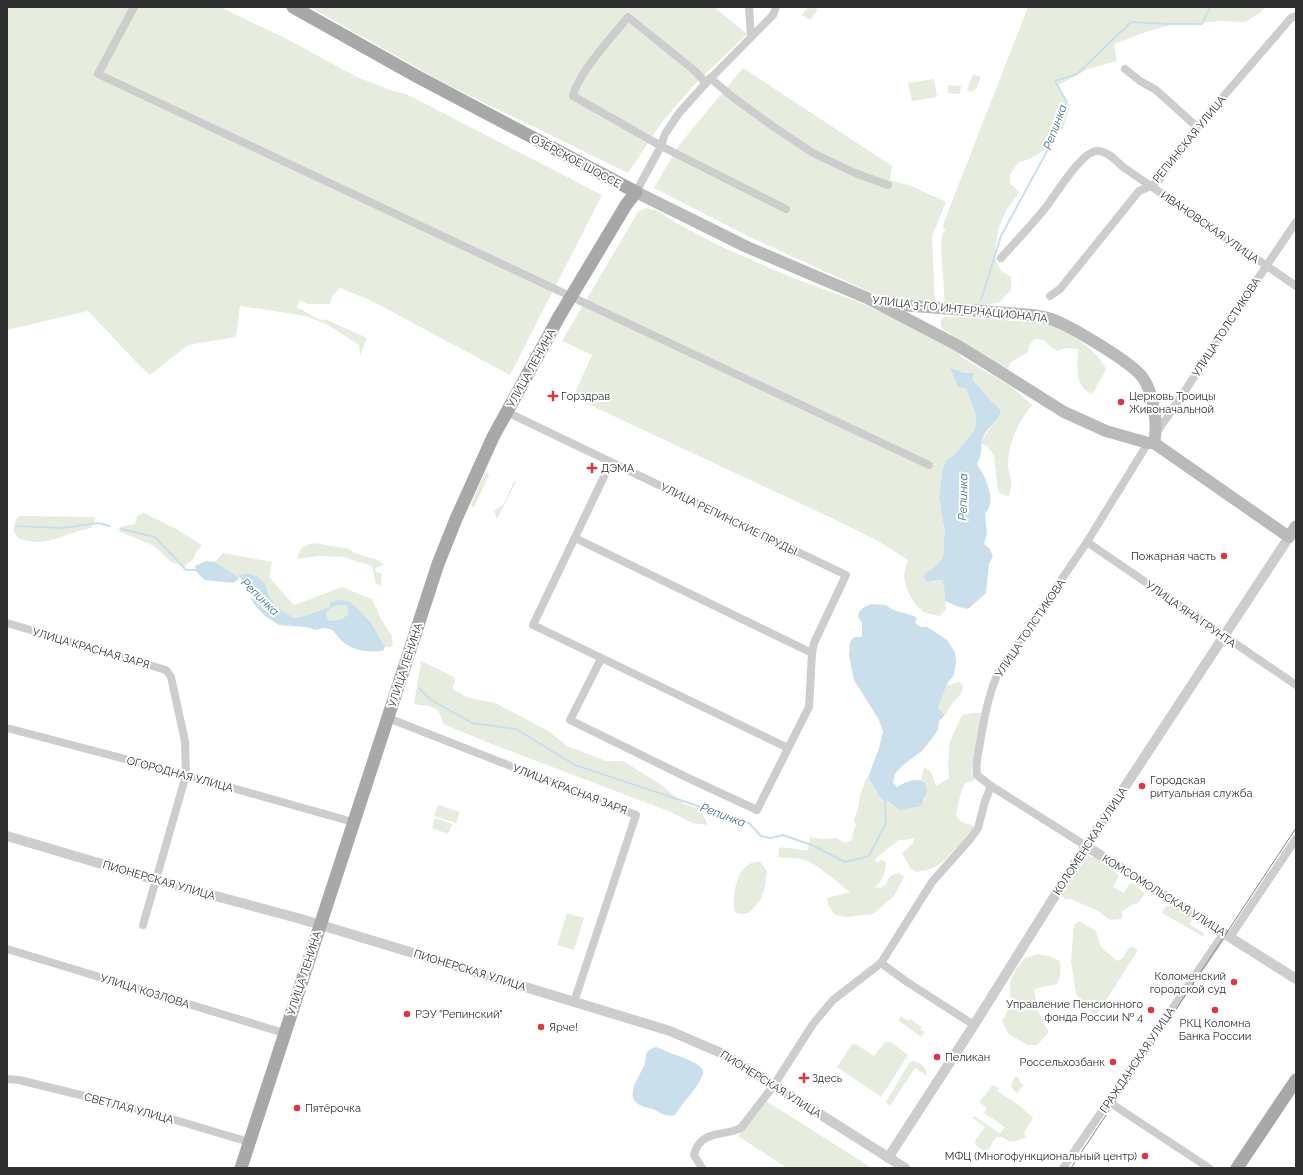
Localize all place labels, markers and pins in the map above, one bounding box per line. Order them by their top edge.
place label: Горздрав [561,390,610,403]
place label: Церковь Троицы Живоначальной [1129,390,1215,416]
marker: Горздрав [548,391,558,401]
marker: Церковь Троицы Живоначальной [1116,397,1126,407]
marker: ДЭМА [586,462,598,474]
place label: ДЭМА [601,462,635,475]
place label: Пожарная часть [1131,550,1217,563]
marker: Пожарная часть [1219,551,1229,561]
place label: Городская ритуальная служба [1150,774,1252,800]
marker: Городская ритуальная служба [1137,781,1147,791]
place label: Коломенский городской суд [1150,970,1227,996]
marker: Коломенский городской суд [1229,977,1239,987]
place label: Управление Пенсионного фонда России № 4 [1006,998,1143,1024]
marker: Управление Пенсионного фонда России № 4 [1146,1005,1156,1015]
marker: РКЦ Коломна Банка России [1210,1005,1220,1015]
place label: РЭУ "Репинский" [415,1008,503,1021]
marker: РЭУ "Репинский" [402,1009,412,1019]
place label: РКЦ Коломна Банка России [1179,1017,1251,1043]
place label: Ярче! [549,1021,578,1034]
marker: Ярче! [536,1022,546,1032]
place label: Пеликан [945,1051,990,1064]
marker: Пеликан [932,1052,942,1062]
place label: Россельхозбанк [1020,1056,1105,1069]
marker: Россельхозбанк [1108,1057,1118,1067]
place label: Здесь [812,1072,843,1085]
marker: Здесь [799,1073,809,1083]
place label: Пятёрочка [305,1102,361,1115]
marker: Пятёрочка [292,1103,302,1113]
place label: МФЦ (Многофункциональный центр) [945,1150,1137,1163]
marker: МФЦ (Многофункциональный центр) [1140,1151,1150,1161]

